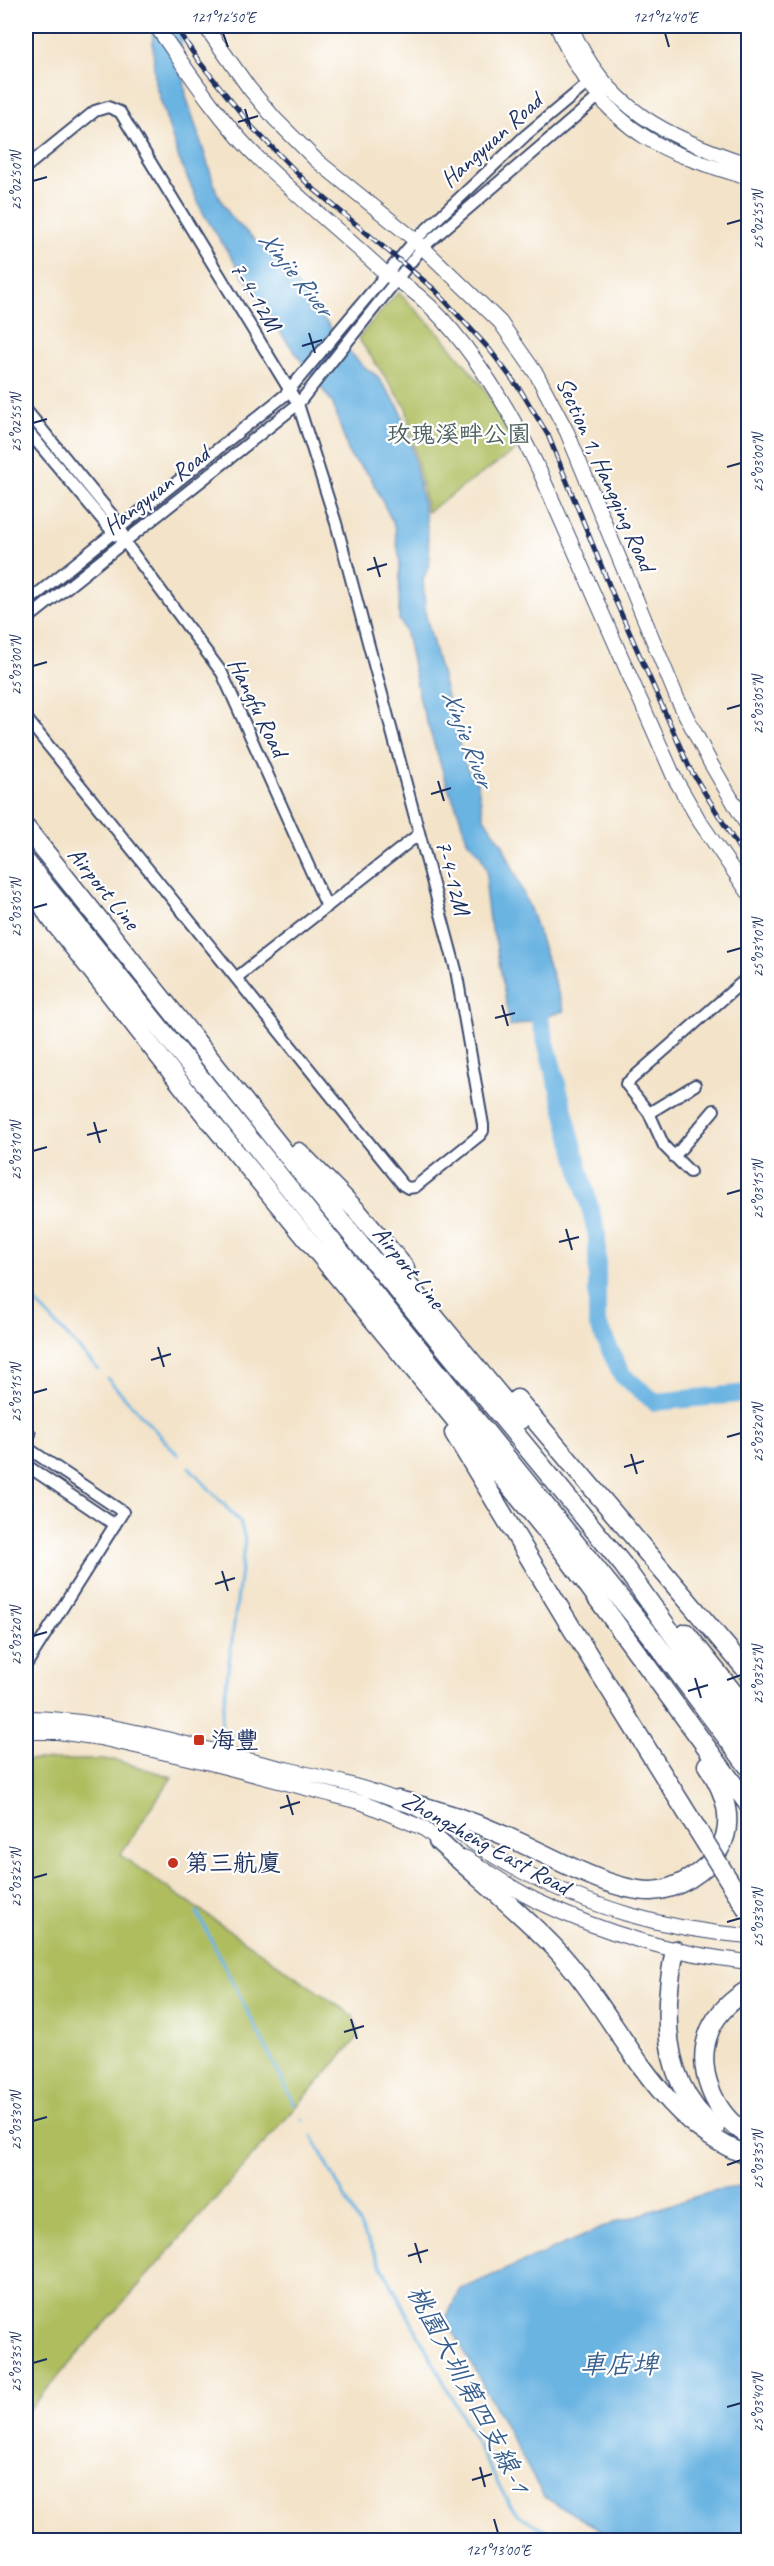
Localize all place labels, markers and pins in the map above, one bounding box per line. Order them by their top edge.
place label: 海豐 [211,1725,259,1755]
marker: 海豐 [192,1733,206,1747]
place label: 第三航廈 [185,1848,281,1878]
marker: 第三航廈 [166,1856,180,1870]

